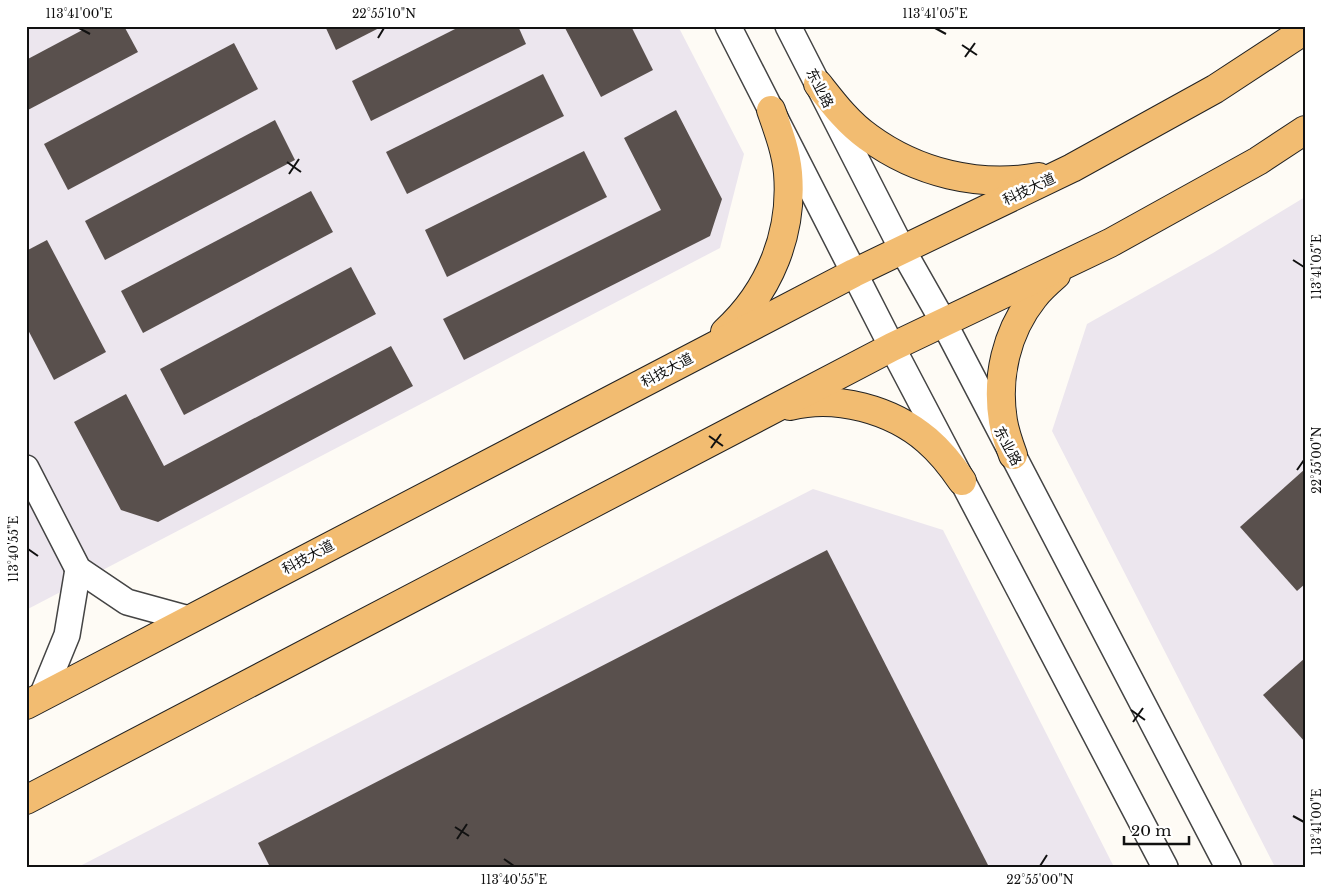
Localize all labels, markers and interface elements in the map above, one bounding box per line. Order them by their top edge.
text: 113°41'00"E [45,6,113,21]
text: 22°55'10"N [352,6,416,21]
text: 113°41'05"E [902,6,968,21]
street label: 东业路 [802,65,838,111]
street label: 科技大道 [1000,169,1058,209]
text: 113°41'05"E [1309,234,1324,300]
street label: 科技大道 [638,349,696,391]
street label: 东业路 [990,423,1026,469]
text: 22°55'00"N [1309,426,1324,494]
text: 113°40'55"E [6,515,21,582]
street label: 科技大道 [279,536,337,578]
text: 113°41'00"E [1309,788,1324,856]
scale bar [1124,813,1188,845]
text: 20 m [1131,821,1171,840]
text: 113°40'55"E [481,872,548,887]
text: 22°55'00"N [1006,872,1074,887]

